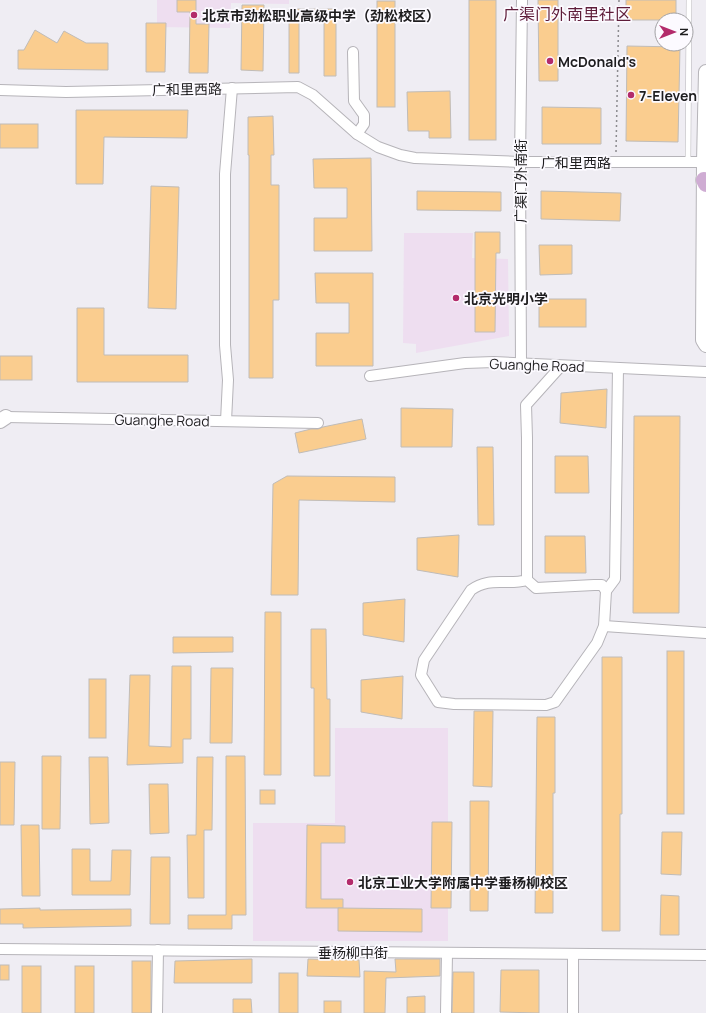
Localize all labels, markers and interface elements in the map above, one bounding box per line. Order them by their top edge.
district label: 广渠门外南里社区 [503,3,631,25]
place label: 北京市劲松职业高级中学（劲松校区） [202,6,440,25]
marker: 北京市劲松职业高级中学（劲松校区） [189,10,199,20]
north arrow [654,12,694,52]
text: N [677,28,692,36]
place label: McDonald's [558,52,636,71]
marker: McDonald's [545,56,555,66]
street label: 广和里西路 [152,79,222,99]
place label: 7-Eleven [639,86,697,105]
marker: 7-Eleven [626,90,636,100]
street label: 广渠门外南街 [511,139,530,223]
street label: 广和里西路 [541,153,611,172]
place label: 北京光明小学 [464,289,548,308]
marker: 北京光明小学 [451,293,461,303]
street label: Guanghe Road [489,354,585,376]
street label: Guanghe Road [114,410,210,430]
place label: 北京工业大学附属中学垂杨柳校区 [358,873,568,892]
marker: 北京工业大学附属中学垂杨柳校区 [345,877,355,887]
street label: 垂杨柳中街 [318,943,388,962]

